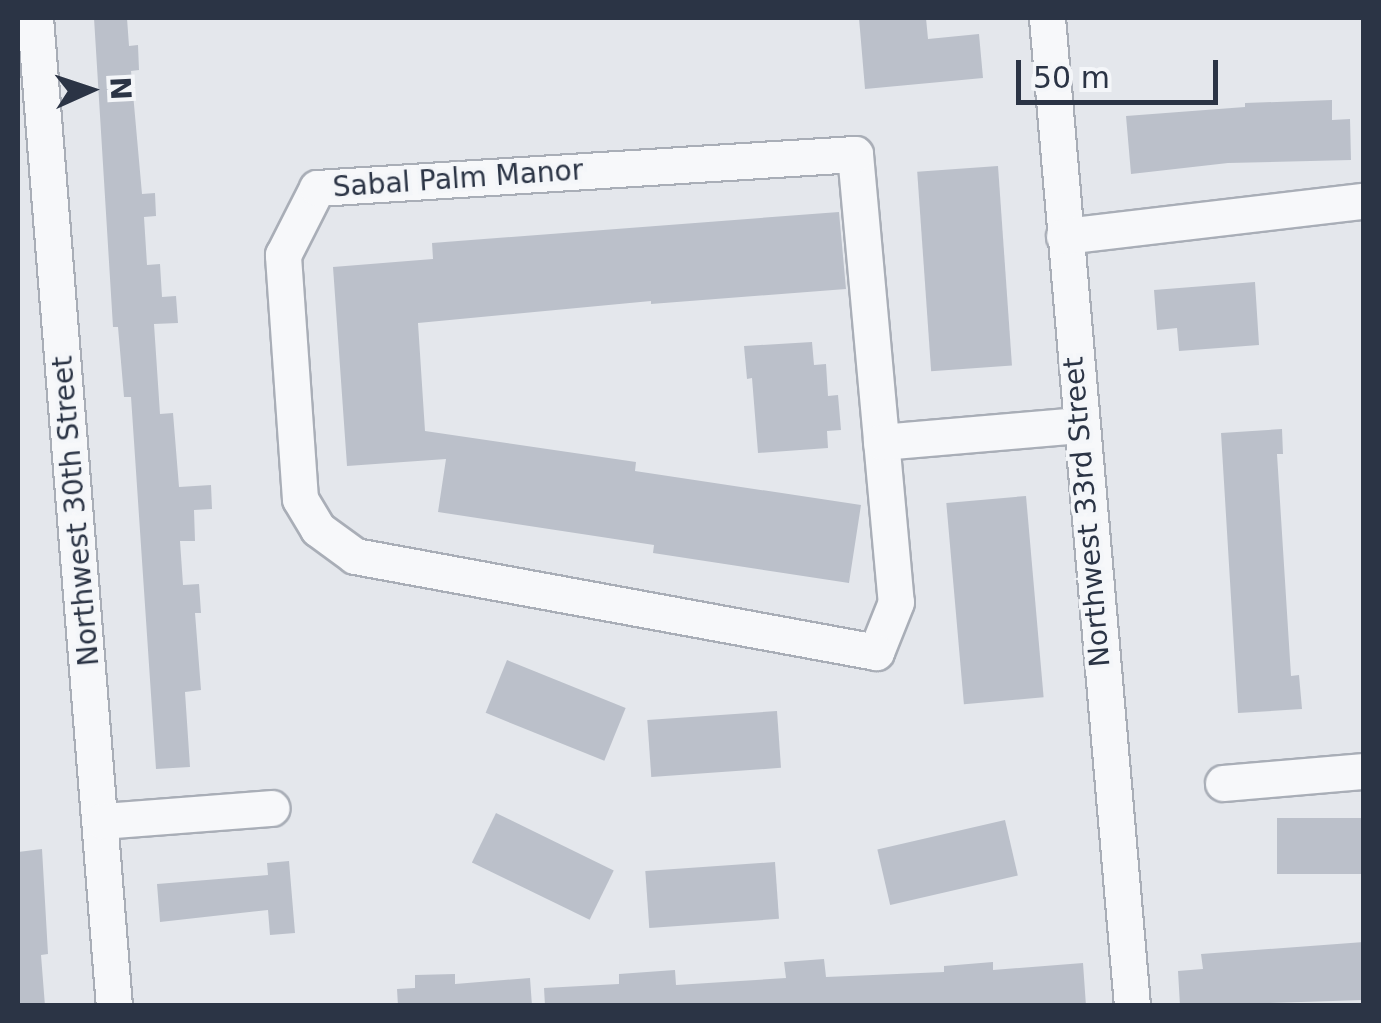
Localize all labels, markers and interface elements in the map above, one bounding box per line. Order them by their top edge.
north arrow [40,40,140,140]
scale bar [1021,40,1224,102]
text: 50 m [1033,60,1110,95]
text: N [103,76,138,101]
street label: Sabal Palm Manor [332,153,584,205]
street label: Northwest 30th Street [46,355,106,667]
street label: Northwest 33rd Street [1057,355,1117,669]

